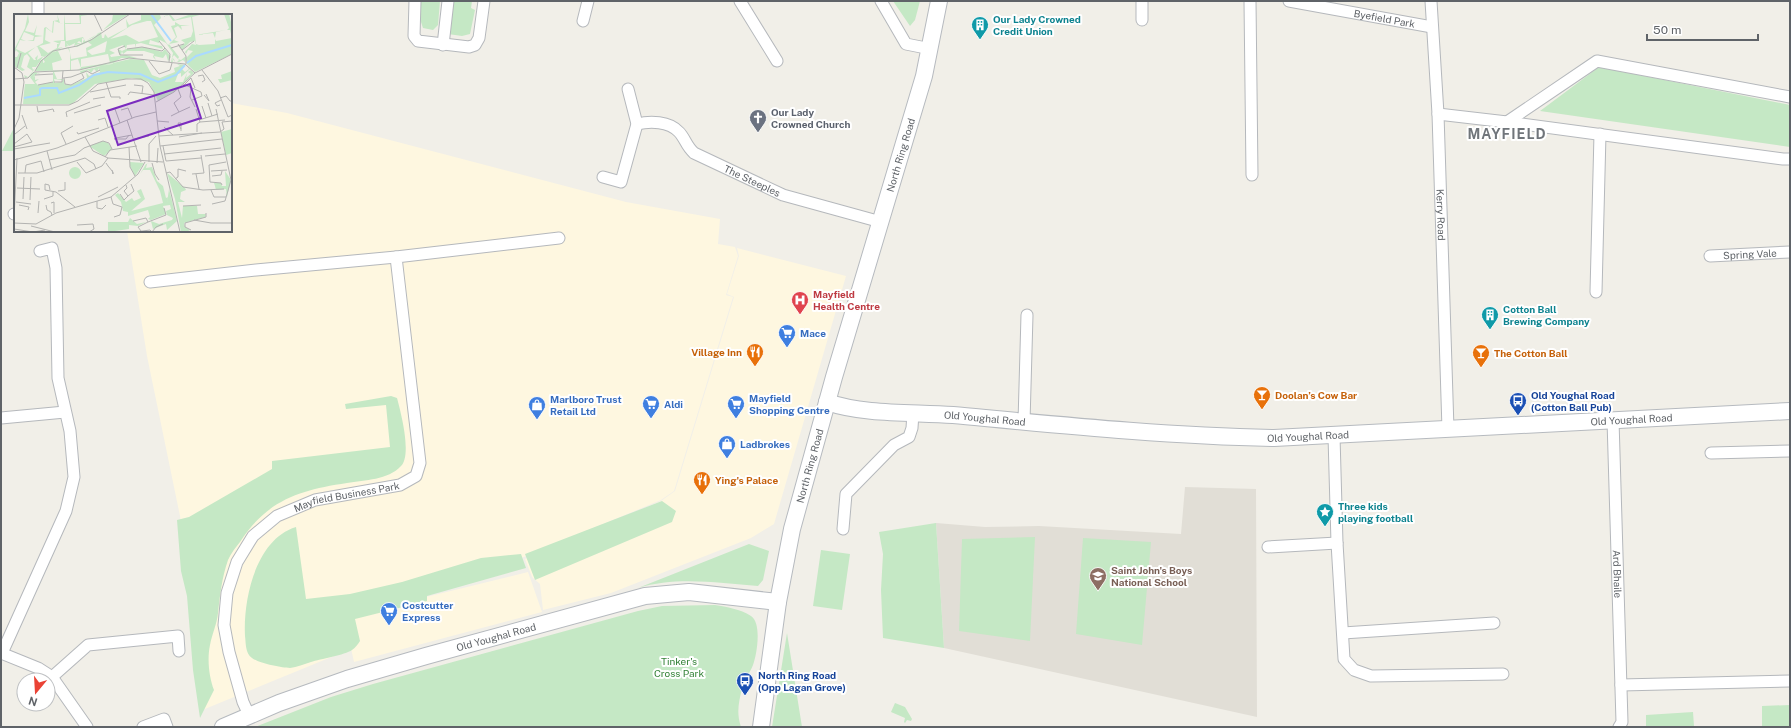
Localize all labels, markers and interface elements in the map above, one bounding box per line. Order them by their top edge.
street label: Byefield Park [1353,7,1416,30]
place label: Our Lady Crowned Credit Union [993,13,1081,37]
inset map [14,14,232,232]
building icon: Our Lady Crowned Credit Union [970,15,990,40]
scale bar [1647,16,1758,42]
text: 50 m [1653,23,1681,37]
place label: Our Lady Crowned Church [771,106,850,130]
church icon: Our Lady Crowned Church [748,108,768,133]
street label: North Ring Road [884,117,917,193]
district label: MAYFIELD [1467,126,1547,142]
street label: The Steeples [722,162,782,199]
street label: Kerry Road [1434,189,1448,241]
street label: Spring Vale [1723,247,1777,261]
place label: Mayfield Health Centre [813,288,880,312]
hospital icon: Mayfield Health Centre [790,290,810,315]
place label: Cotton Ball Brewing Company [1503,303,1590,327]
building icon: Cotton Ball Brewing Company [1480,305,1500,330]
supermarket icon: Mace [777,323,797,348]
place label: Mace [800,327,826,339]
restaurant icon: Village Inn [745,342,765,367]
bar icon: The Cotton Ball [1471,343,1491,368]
place label: Village Inn [691,346,742,358]
place label: The Cotton Ball [1494,347,1568,359]
bar icon: Doolan’s Cow Bar [1252,385,1272,410]
place label: Doolan’s Cow Bar [1275,389,1357,401]
place label: Old Youghal Road (Cotton Ball Pub) [1531,389,1615,413]
bus stop icon: Old Youghal Road (Cotton Ball Pub) [1508,391,1528,416]
place label: Mayfield Shopping Centre [749,392,830,416]
place label: Marlboro Trust Retail Ltd [550,393,622,417]
supermarket icon: Aldi [641,394,661,419]
supermarket icon: Mayfield Shopping Centre [726,394,746,419]
shop icon: Marlboro Trust Retail Ltd [527,395,547,420]
place label: Aldi [664,398,683,410]
street label: Old Youghal Road [944,408,1026,428]
street label: Old Youghal Road [1590,411,1673,427]
street label: North Ring Road [793,427,825,504]
street label: Old Youghal Road [1267,428,1349,444]
shop icon: Ladbrokes [717,434,737,459]
place label: Ladbrokes [740,438,790,450]
restaurant icon: Ying's Palace [692,470,712,495]
place label: Ying's Palace [715,474,778,486]
street label: Mayfield Business Park [292,479,401,514]
place label: Three kids playing football [1338,500,1413,524]
place icon: Three kids playing football [1315,502,1335,527]
street label: Ard Bhaile [1611,550,1624,599]
place label: Saint John's Boys National School [1111,564,1192,588]
school or university icon: Saint John's Boys National School [1088,566,1108,591]
place label: Costcutter Express [402,599,453,623]
supermarket icon: Costcutter Express [379,601,399,626]
street label: Old Youghal Road [455,620,537,653]
park label: Tinker's Cross Park [654,655,704,679]
place label: North Ring Road (Opp Lagan Grove) [758,669,846,693]
bus stop icon: North Ring Road (Opp Lagan Grove) [735,671,755,696]
north arrow [16,672,56,712]
text: N [27,694,39,709]

